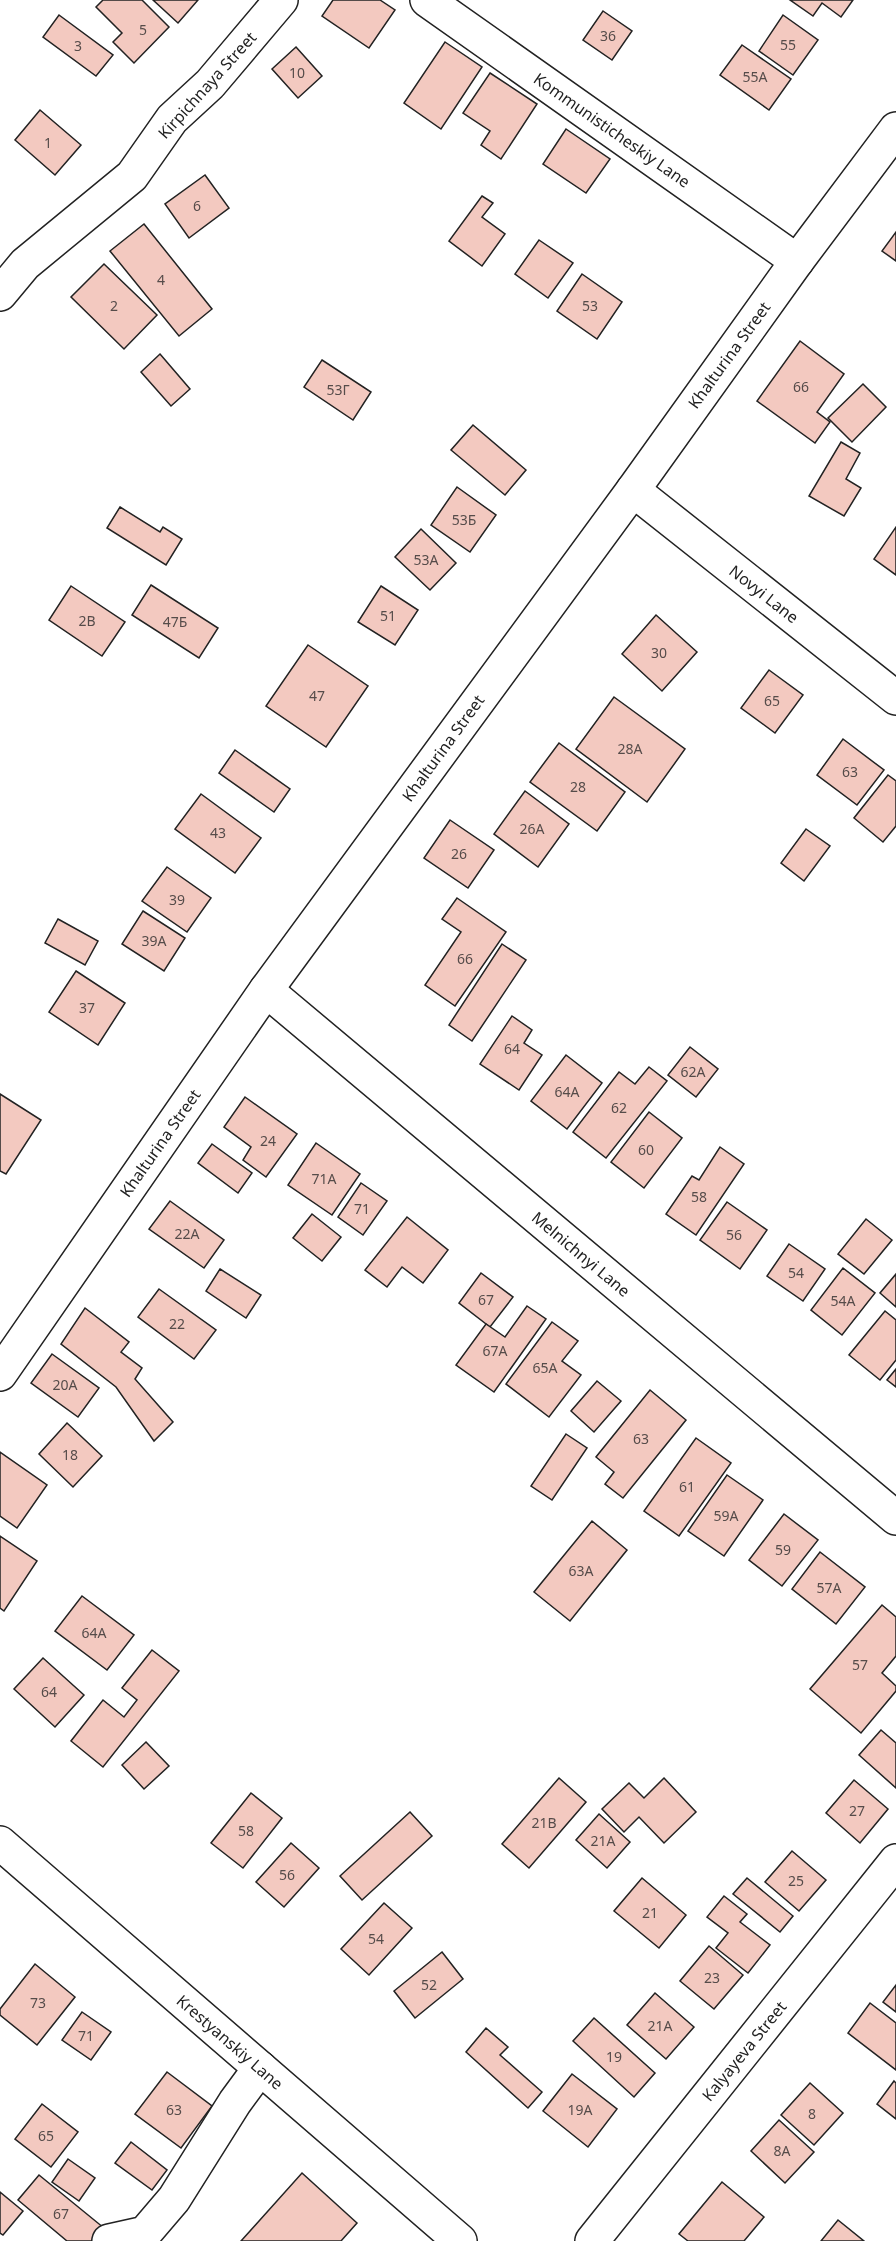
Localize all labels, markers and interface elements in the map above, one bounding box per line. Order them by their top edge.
house number: 5 [139,20,147,39]
house number: 36 [600,26,616,45]
street label: Kirpichnaya Street [153,27,261,143]
house number: 55 [780,35,796,54]
house number: 3 [74,36,82,55]
house number: 10 [289,63,305,82]
house number: 55А [743,67,768,86]
street label: Kommunisticheskiy Lane [529,68,695,192]
house number: 1 [44,133,52,152]
house number: 6 [193,196,201,215]
house number: 4 [157,270,165,289]
house number: 2 [110,296,118,315]
house number: 53 [582,296,598,315]
street label: Khalturina Street [683,297,775,413]
house number: 66 [793,377,809,396]
house number: 53Г [326,380,350,399]
house number: 53Б [452,510,476,529]
house number: 53А [414,550,439,569]
street label: Novyi Lane [725,560,803,628]
house number: 51 [380,606,396,625]
house number: 2В [78,611,96,630]
house number: 47Б [163,612,187,631]
house number: 30 [651,643,667,662]
house number: 47 [309,686,325,705]
street label: Khalturina Street [397,690,489,806]
house number: 65 [764,691,780,710]
house number: 28А [618,739,643,758]
house number: 63 [842,762,858,781]
house number: 28 [570,777,586,796]
house number: 26А [520,819,545,838]
house number: 43 [210,823,226,842]
house number: 26 [451,844,467,863]
house number: 39 [169,890,185,909]
house number: 39А [142,931,167,950]
house number: 66 [457,949,473,968]
house number: 37 [79,998,95,1017]
house number: 64 [504,1039,520,1058]
house number: 62А [681,1062,706,1081]
house number: 64А [555,1082,580,1101]
street label: Khalturina Street [115,1084,206,1201]
house number: 62 [611,1098,627,1117]
house number: 24 [260,1131,276,1150]
house number: 60 [638,1140,654,1159]
house number: 71А [312,1169,337,1188]
house number: 58 [691,1187,707,1206]
house number: 71 [354,1199,370,1218]
street label: Melnichnyi Lane [527,1206,635,1302]
house number: 22А [175,1224,200,1243]
house number: 56 [726,1225,742,1244]
house number: 54 [788,1263,804,1282]
house number: 67 [478,1290,494,1309]
house number: 54А [831,1291,856,1310]
house number: 22 [169,1314,185,1333]
house number: 67А [483,1341,508,1360]
house number: 65А [533,1358,558,1377]
house number: 20А [53,1375,78,1394]
house number: 63 [633,1429,649,1448]
house number: 18 [62,1445,78,1464]
house number: 61 [679,1477,695,1496]
house number: 59А [714,1506,739,1525]
house number: 59 [775,1540,791,1559]
house number: 63А [569,1561,594,1580]
house number: 57А [817,1578,842,1597]
house number: 64А [82,1623,107,1642]
house number: 57 [852,1655,868,1674]
house number: 64 [41,1682,57,1701]
house number: 27 [849,1801,865,1820]
house number: 21В [531,1813,557,1832]
house number: 58 [238,1821,254,1840]
house number: 21А [591,1831,616,1850]
house number: 56 [279,1865,295,1884]
house number: 25 [788,1871,804,1890]
house number: 21 [642,1903,658,1922]
house number: 54 [368,1929,384,1948]
house number: 23 [704,1968,720,1987]
house number: 52 [421,1975,437,1994]
street label: Krestyanskiy Lane [172,1990,288,2094]
house number: 73 [30,1993,46,2012]
street label: Kalyayeva Street [697,1996,791,2106]
house number: 21А [648,2016,673,2035]
house number: 71 [78,2026,94,2045]
house number: 19 [606,2047,622,2066]
house number: 63 [166,2100,182,2119]
house number: 19А [568,2100,593,2119]
house number: 8 [808,2104,816,2123]
house number: 65 [38,2126,54,2145]
house number: 8А [774,2141,791,2160]
house number: 67 [53,2204,69,2223]

